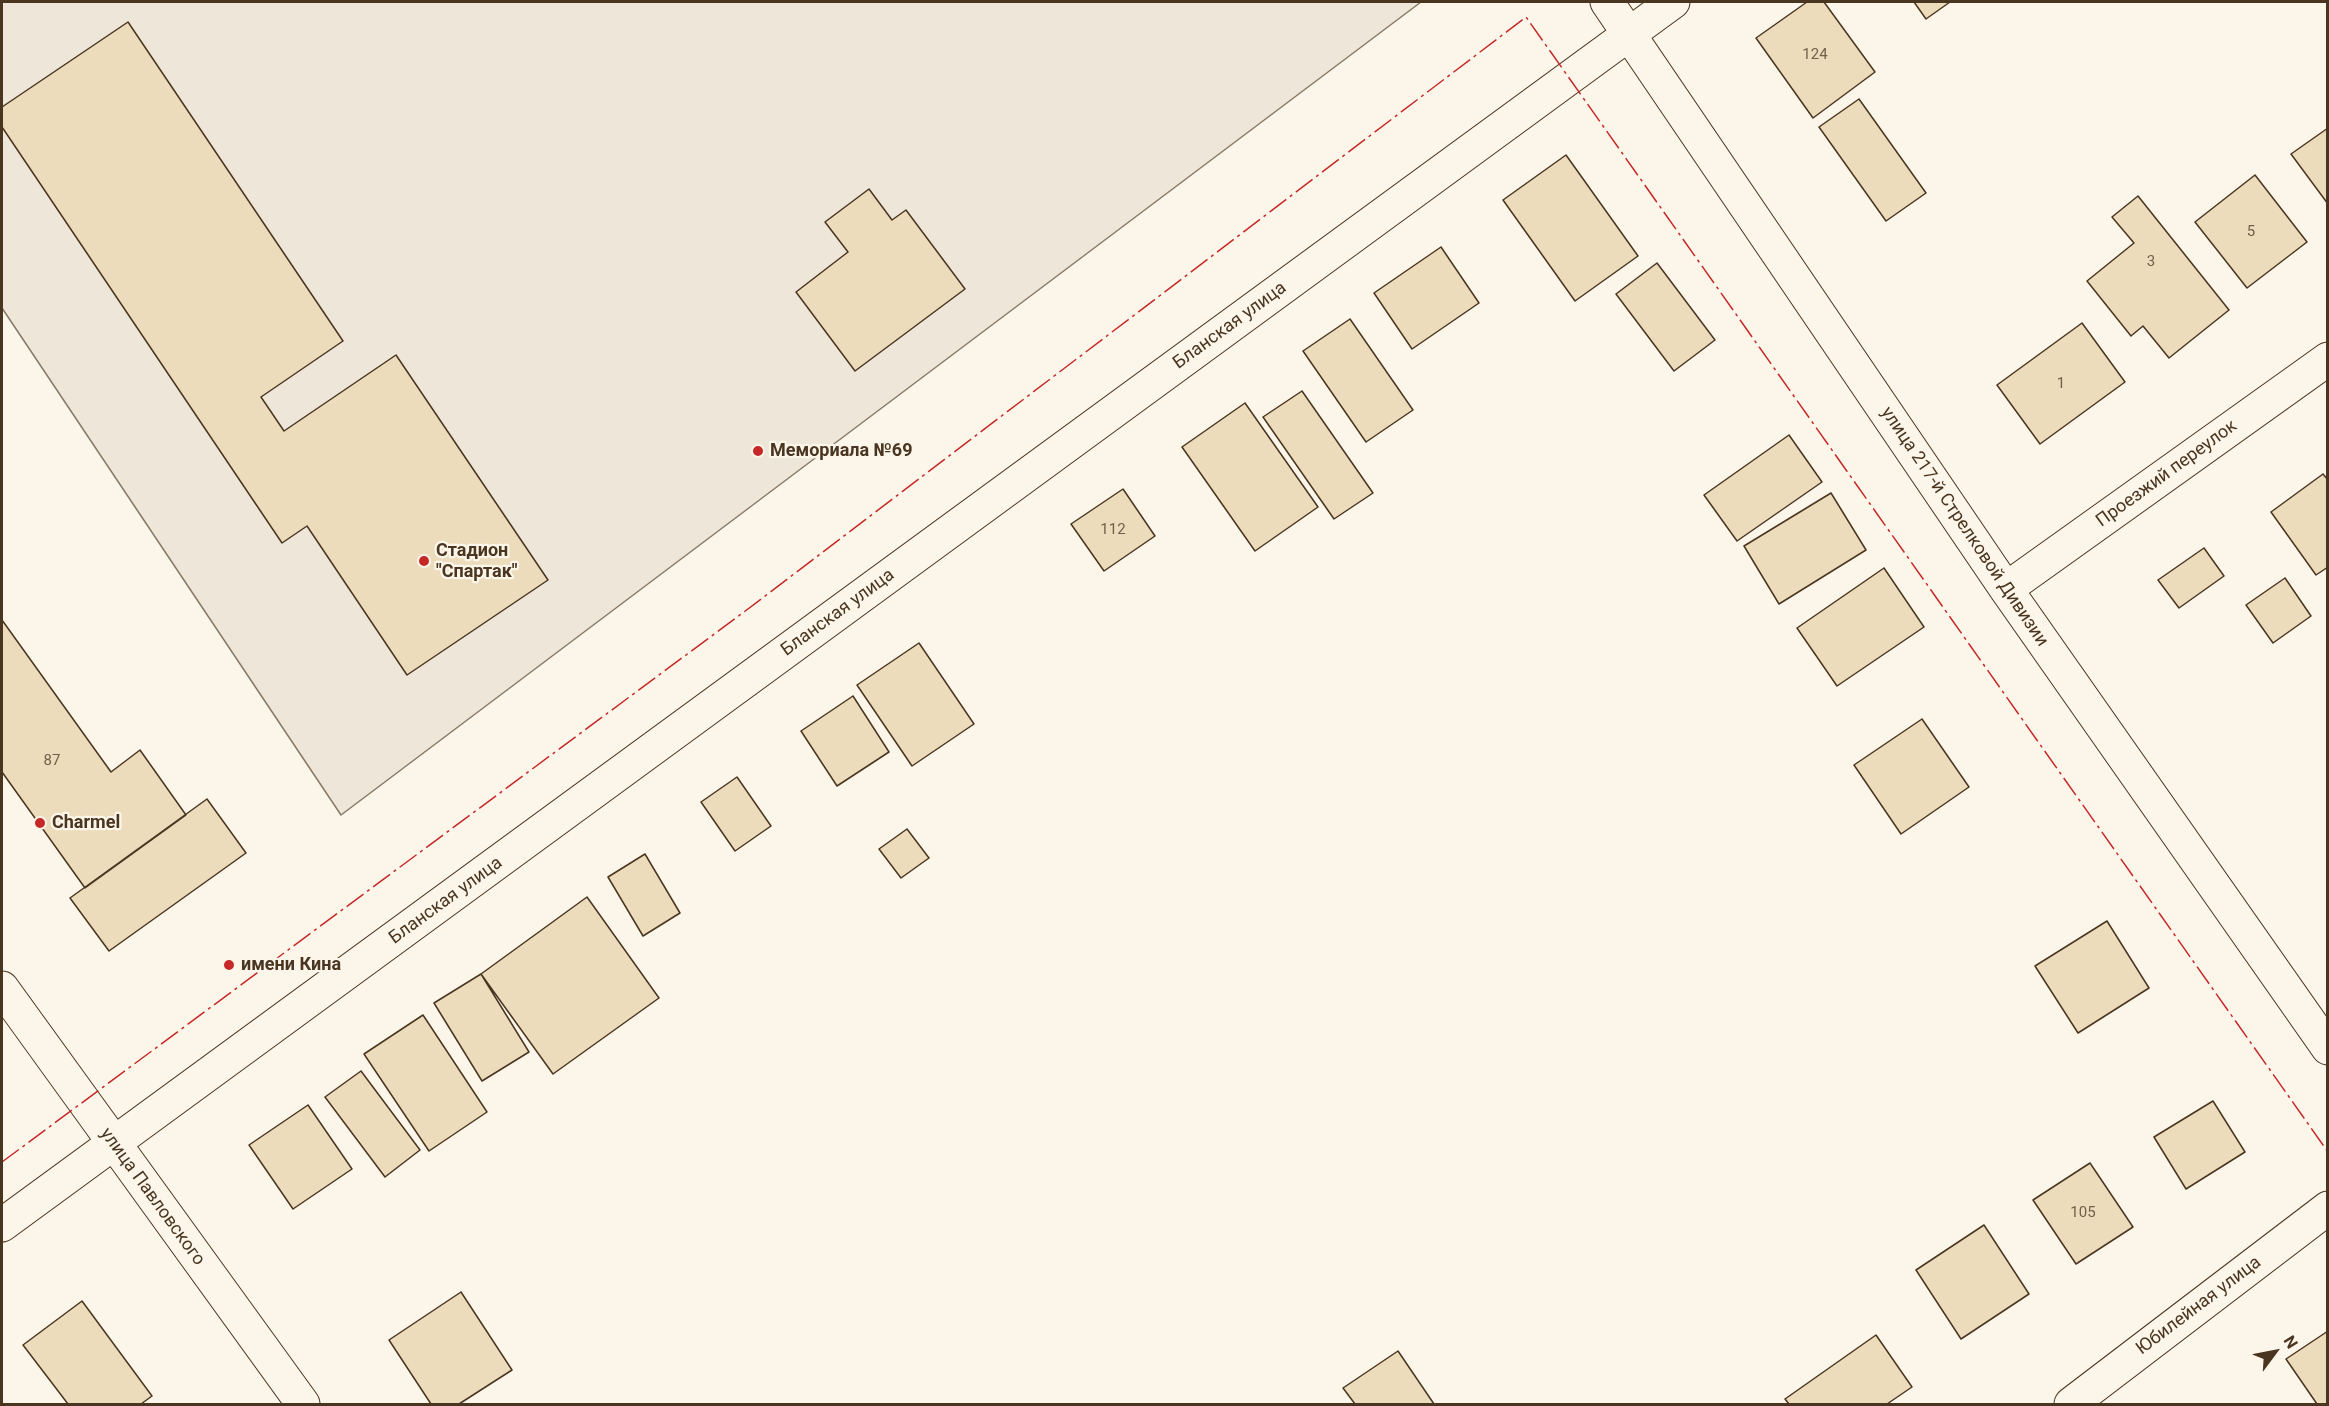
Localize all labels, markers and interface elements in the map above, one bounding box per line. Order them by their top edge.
house number: 124 [1802,46,1828,64]
house number: 5 [2247,223,2255,241]
house number: 3 [2147,253,2155,271]
street label: Бланская улица [1169,278,1291,374]
house number: 1 [2057,375,2065,393]
street label: улица 217-й Стрелковой Дивизии [1876,403,2052,651]
street label: Проезжий переулок [2092,416,2242,532]
place label: Мемориала №69 [770,440,912,462]
marker: Мемориала №69 [751,444,765,458]
house number: 112 [1100,521,1126,539]
place label: Стадион "Спартак" [436,540,518,582]
marker: Стадион "Спартак" [417,554,431,568]
street label: Бланская улица [777,565,899,661]
house number: 87 [44,752,60,770]
place label: Charmel [52,812,120,834]
marker: Charmel [33,816,47,830]
street label: Бланская улица [385,853,507,949]
place label: имени Кина [241,954,341,976]
marker: имени Кина [222,958,236,972]
street label: улица Павловского [95,1124,209,1270]
house number: 105 [2070,1204,2096,1222]
street label: Юбилейная улица [2132,1252,2266,1360]
north arrow [2245,1322,2305,1382]
text: N [2280,1332,2302,1352]

